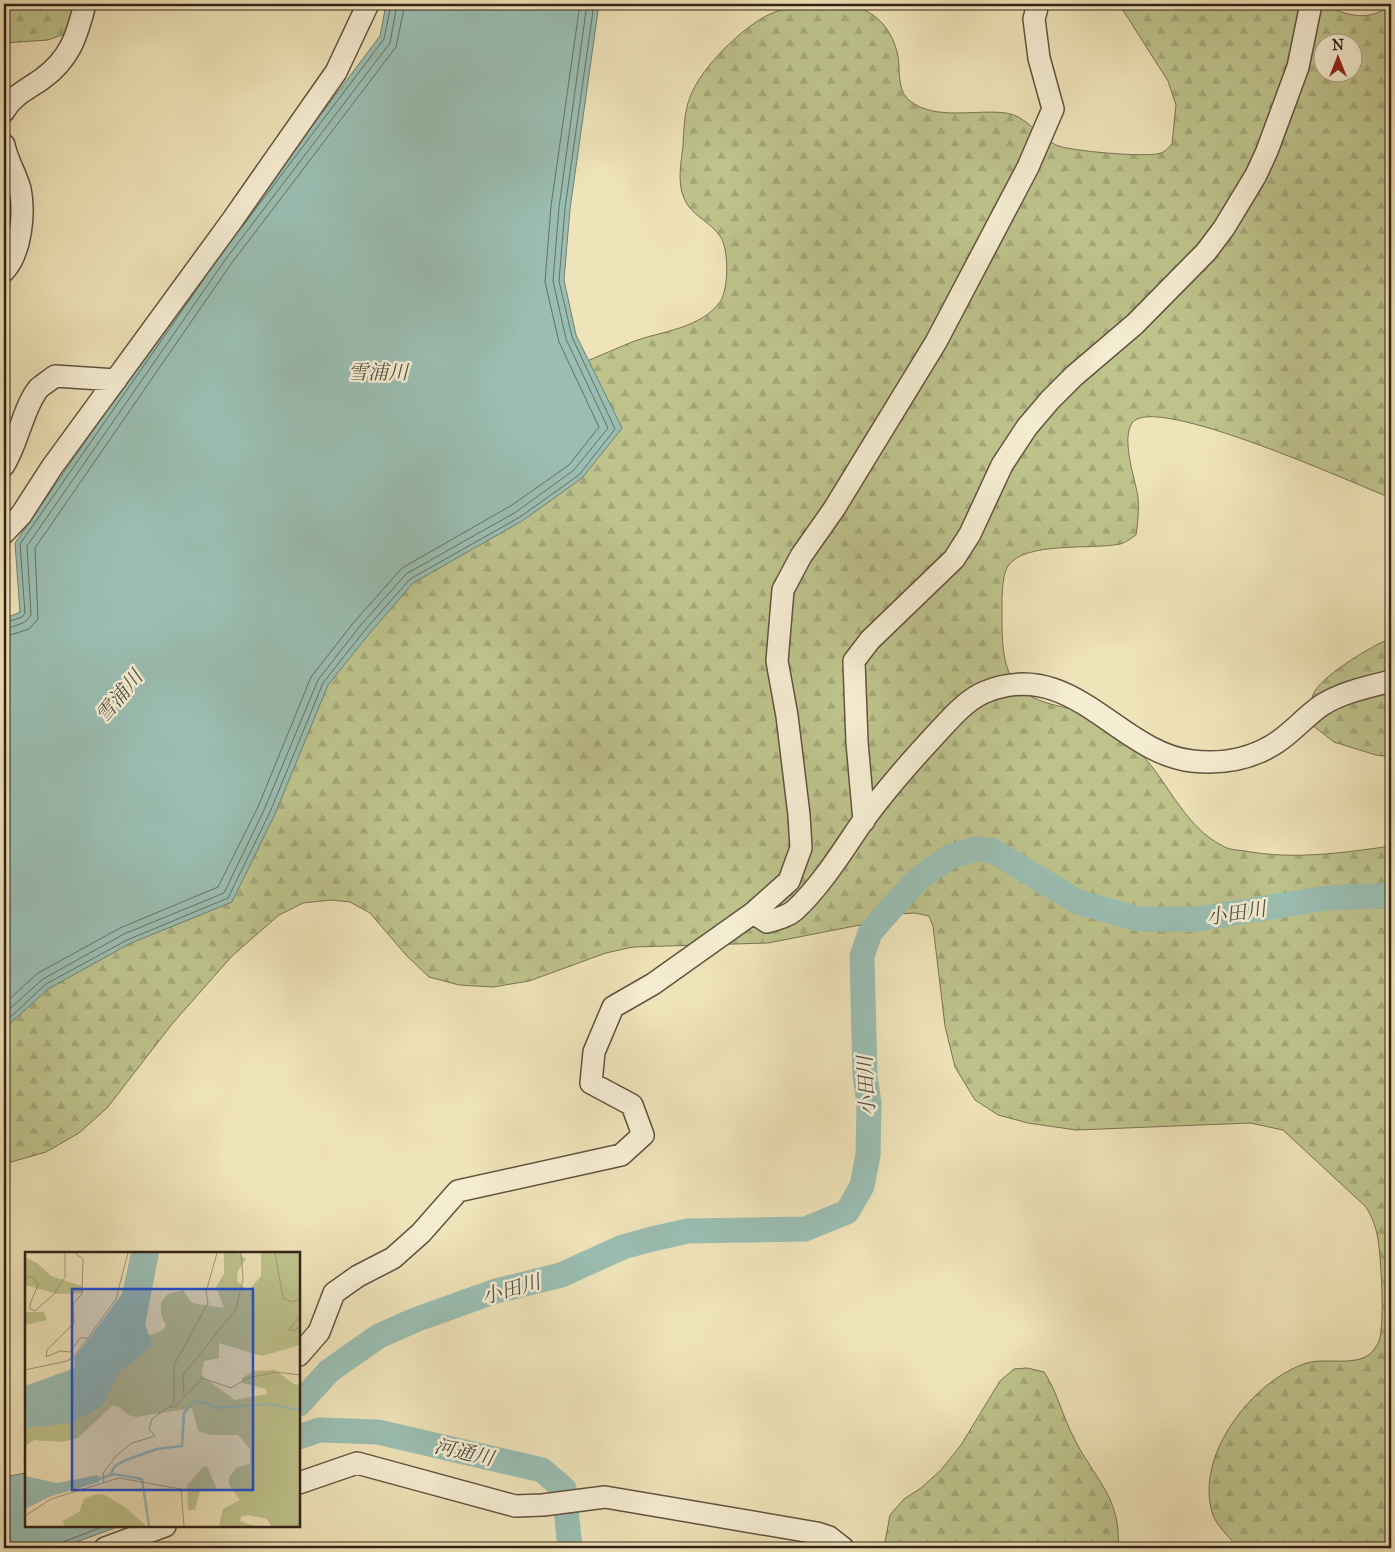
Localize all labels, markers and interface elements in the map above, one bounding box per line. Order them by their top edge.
north arrow [1312,32,1362,82]
text: N [1332,37,1344,54]
water label: 雪浦川 [348,360,410,384]
water label: 雪浦川 [91,664,149,727]
water label: 小田川 [1204,896,1269,930]
water label: 小田川 [852,1053,880,1117]
inset map [25,1252,300,1527]
water label: 小田川 [479,1269,545,1309]
water label: 河通川 [432,1434,498,1471]

